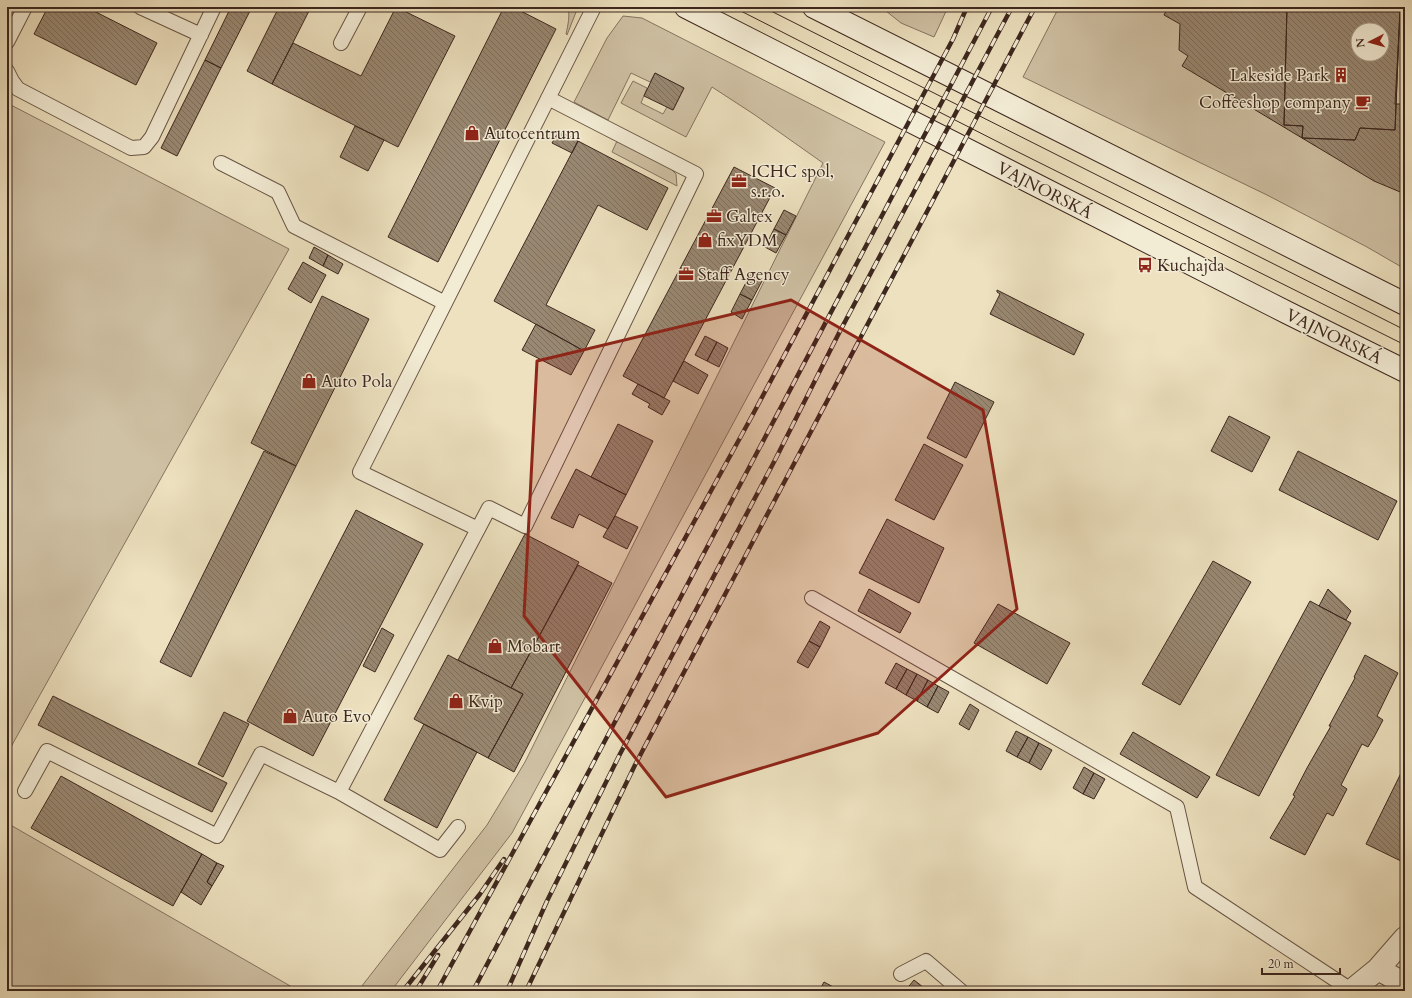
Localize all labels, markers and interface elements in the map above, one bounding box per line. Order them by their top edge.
north arrow [1350,22,1390,62]
text: N [1353,37,1369,49]
place label: Lakeside Park [1230,64,1330,87]
building icon: Lakeside Park [1332,66,1350,84]
place label: Coffeeshop company [1199,91,1351,114]
cafe icon: Coffeeshop company [1354,93,1372,111]
place label: Autocentrum [484,122,581,145]
shop icon: Autocentrum [463,124,481,142]
street label: VAJNORSKÁ [993,156,1097,225]
place label: ICHC spol, s.r.o. [751,160,834,203]
office icon: ICHC spol, s.r.o. [730,172,748,190]
place label: Galtex [726,205,773,228]
office icon: Galtex [705,207,723,225]
place label: fixYDM [717,229,778,252]
shop icon: fixYDM [696,231,714,249]
place label: Kuchajda [1157,254,1225,277]
bus stop icon: Kuchajda [1136,256,1154,274]
place label: Staff Agency [698,263,790,286]
office icon: Staff Agency [677,265,695,283]
street label: VAJNORSKÁ [1282,303,1387,370]
place label: Auto Pola [321,370,393,393]
shop icon: Auto Pola [300,372,318,390]
place label: Mobart [507,635,561,658]
shop icon: Mobart [486,637,504,655]
place label: Kvip [468,690,503,713]
shop icon: Kvip [447,692,465,710]
place label: Auto Evo [302,705,371,728]
shop icon: Auto Evo [281,707,299,725]
scale bar [1262,950,1340,976]
text: 20 m [1268,956,1295,972]

